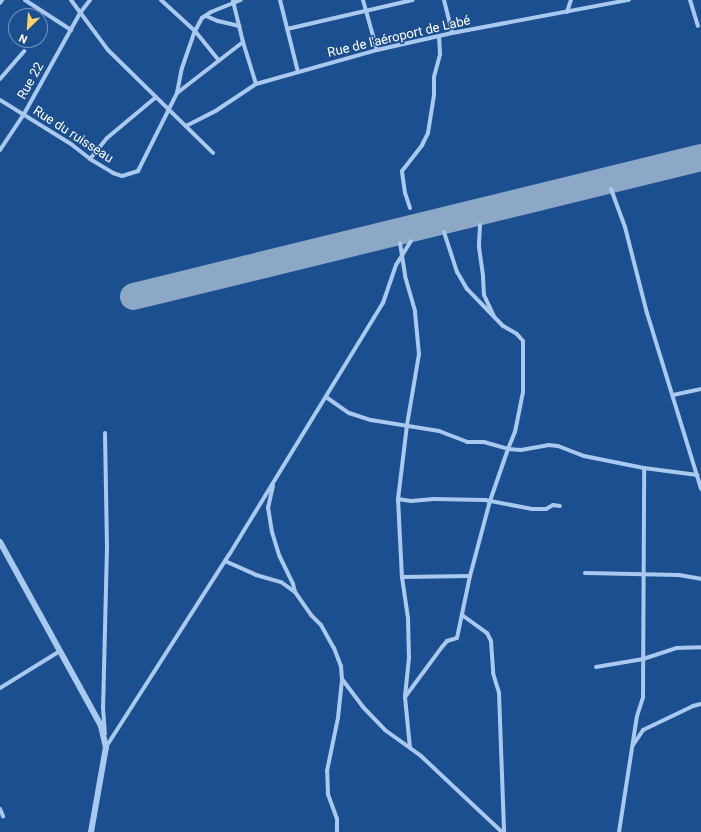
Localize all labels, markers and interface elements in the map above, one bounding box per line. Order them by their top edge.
north arrow [8,8,48,48]
street label: Rue de l'aéroport de Labé [326,13,472,61]
text: N [17,31,29,46]
street label: Rue 22 [15,60,47,102]
street label: Rue du ruisseau [30,103,116,167]

